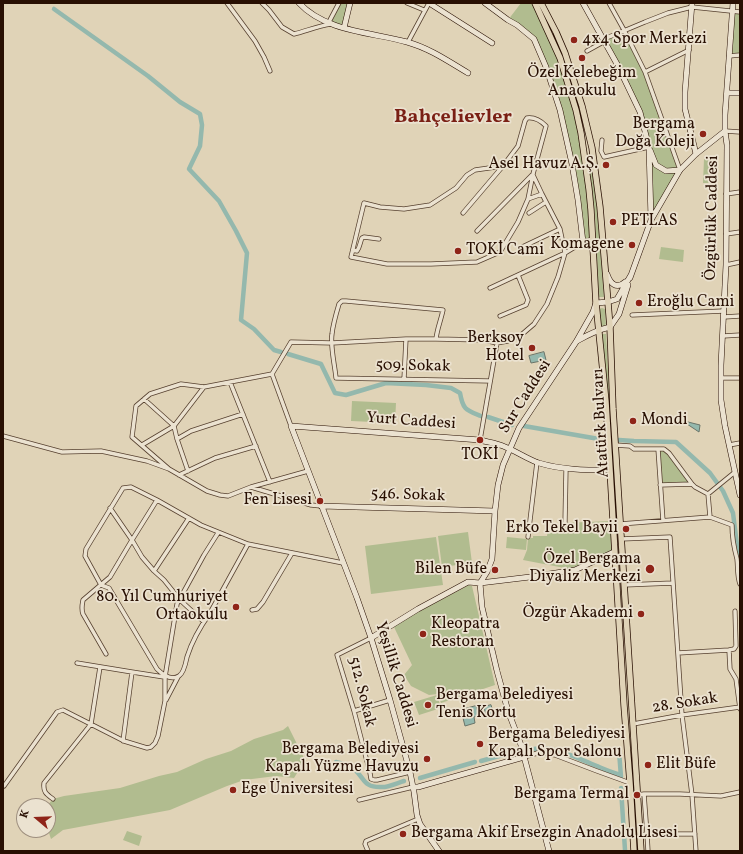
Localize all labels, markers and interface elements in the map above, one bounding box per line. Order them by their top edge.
place label: 4x4 Spor Merkezi [582,30,707,50]
marker: 4x4 Spor Merkezi [569,35,579,45]
marker: Özel Kelebeğim Anaokulu [577,53,587,63]
place label: Özel Kelebeğim Anaokulu [528,64,636,102]
district label: Bahçelievler [394,106,512,130]
place label: Bergama Doğa Koleji [615,115,695,153]
marker: Bergama Doğa Koleji [698,129,708,139]
place label: Asel Havuz A.Ş. [488,155,598,175]
street label: Özgürlük Caddesi [702,155,724,281]
marker: Asel Havuz A.Ş. [601,160,611,170]
place label: PETLAS [621,212,678,232]
marker: PETLAS [608,217,618,227]
place label: Komagene [550,235,624,255]
marker: Komagene [627,240,637,250]
place label: TOKİ Cami [466,241,544,261]
marker: TOKİ Cami [453,246,463,256]
place label: Eroğlu Cami [647,293,734,313]
marker: Eroğlu Cami [634,298,644,308]
place label: Berksoy Hotel [467,329,524,367]
marker: Berksoy Hotel [527,343,537,353]
street label: 509. Sokak [375,357,451,377]
street label: Sur Caddesi [496,357,556,437]
street label: Atatürk Bulvarı [590,368,614,478]
street label: Yurt Caddesi [366,409,456,435]
place label: Mondi [641,411,687,431]
marker: Mondi [628,416,638,426]
marker: TOKİ [475,435,485,445]
place label: TOKİ [461,446,499,466]
street label: 546. Sokak [370,485,446,507]
place label: Fen Lisesi [244,491,312,511]
marker: Fen Lisesi [315,496,325,506]
place label: Erko Tekel Bayii [506,519,618,539]
marker: Erko Tekel Bayii [621,524,631,534]
place label: Özel Bergama Diyaliz Merkezi [529,550,641,588]
place label: Bilen Büfe [415,560,487,580]
marker: Özel Bergama Diyaliz Merkezi [644,563,656,575]
marker: Bilen Büfe [490,565,500,575]
place label: 80. Yıl Cumhuriyet Ortaokulu [96,588,228,626]
marker: 80. Yıl Cumhuriyet Ortaokulu [231,602,241,612]
place label: Özgür Akademi [523,604,633,624]
marker: Özgür Akademi [636,609,646,619]
place label: Kleopatra Restoran [431,615,500,653]
street label: Yeşillik Caddesi [370,620,420,730]
marker: Kleopatra Restoran [418,629,428,639]
street label: 512. Sokak [343,655,379,729]
place label: Bergama Belediyesi Tenis Kortu [436,686,573,724]
street label: 28. Sokak [651,689,719,719]
marker: Bergama Belediyesi Tenis Kortu [423,700,433,710]
place label: Bergama Belediyesi Kapalı Spor Salonu [488,725,625,763]
marker: Bergama Belediyesi Kapalı Spor Salonu [475,739,485,749]
place label: Bergama Belediyesi Kapalı Yüzme Havuzu [265,740,419,778]
marker: Bergama Belediyesi Kapalı Yüzme Havuzu [422,754,432,764]
place label: Elit Büfe [656,755,716,775]
marker: Elit Büfe [643,760,653,770]
place label: Ege Üniversitesi [241,780,354,800]
marker: Ege Üniversitesi [228,785,238,795]
place label: Bergama Termal [514,785,629,805]
marker: Bergama Termal [632,790,642,800]
north arrow [16,798,56,838]
text: K [17,808,34,820]
place label: Bergama Akif Ersezgin Anadolu Lisesi [411,824,678,844]
marker: Bergama Akif Ersezgin Anadolu Lisesi [398,829,408,839]

